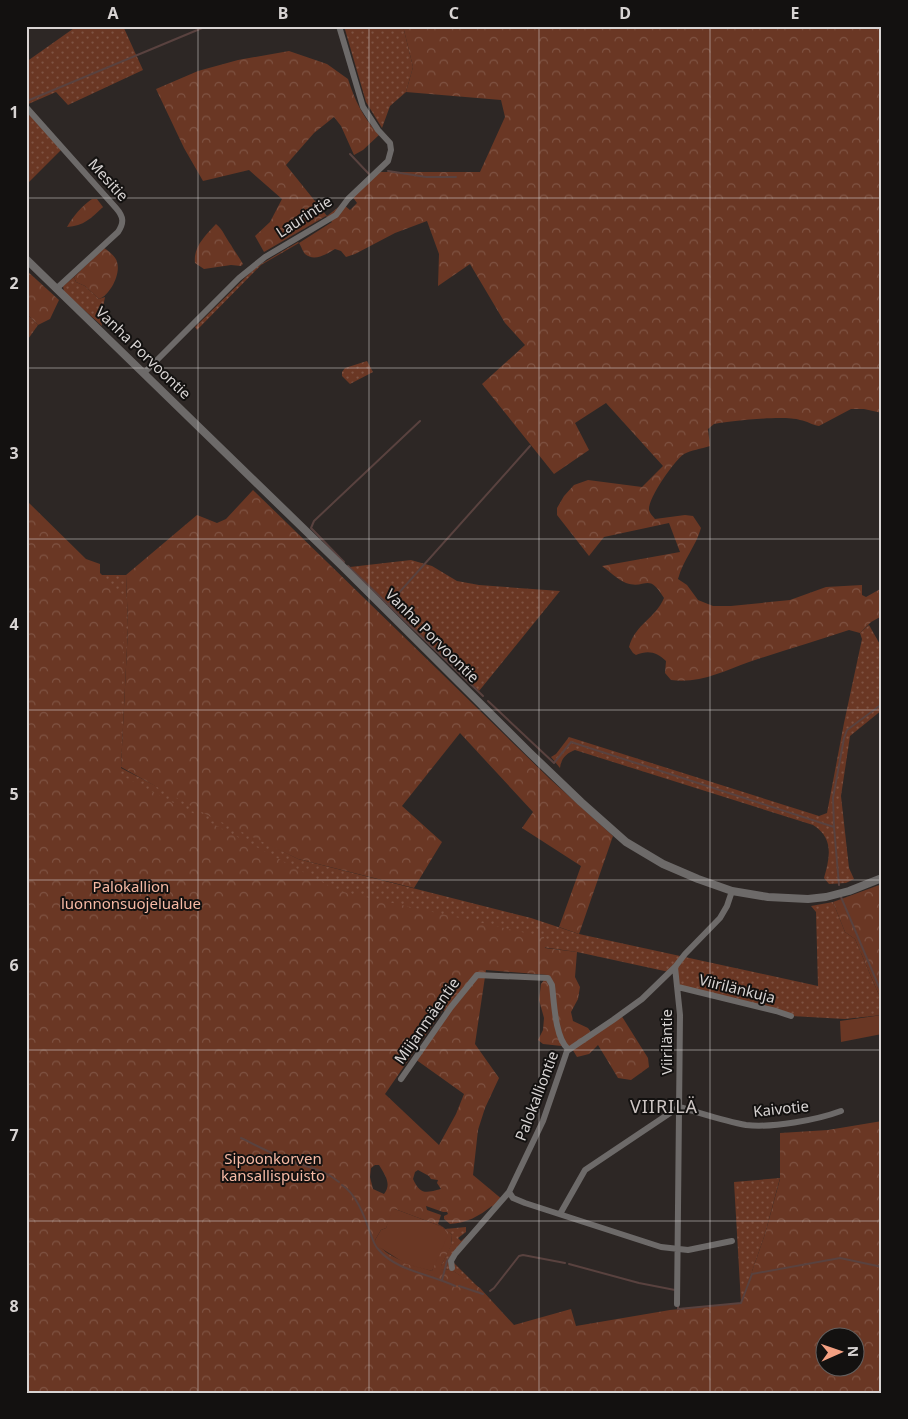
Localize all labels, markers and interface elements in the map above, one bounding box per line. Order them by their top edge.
text: A [107,2,119,24]
text: B [278,2,288,24]
text: C [449,2,459,24]
text: D [619,2,631,24]
text: E [791,2,800,24]
text: 1 [9,101,19,123]
street label: Mesitie [84,154,133,205]
street label: Laurintie [272,191,335,242]
text: 2 [9,272,19,294]
street label: Vanha Porvoontie [92,302,196,403]
text: 3 [9,442,19,464]
street label: Vanha Porvoontie [381,584,484,687]
text: 4 [9,613,19,635]
text: 5 [9,783,19,805]
park label: Palokallion luonnonsuojelualue [61,876,201,913]
text: 6 [9,954,19,976]
street label: Viirilänkuja [697,969,777,1007]
street label: Miijanmäentie [389,973,463,1067]
street label: Viiriläntie [656,1009,676,1075]
street label: Palokalliontie [510,1048,562,1143]
district label: VIIRILÄ [630,1094,698,1118]
street label: Kaivotie [752,1095,810,1121]
text: 7 [9,1124,19,1146]
park label: Sipoonkorven kansallispuisto [221,1148,325,1185]
text: 8 [9,1295,19,1317]
north arrow [816,1326,866,1376]
text: N [844,1346,863,1358]

